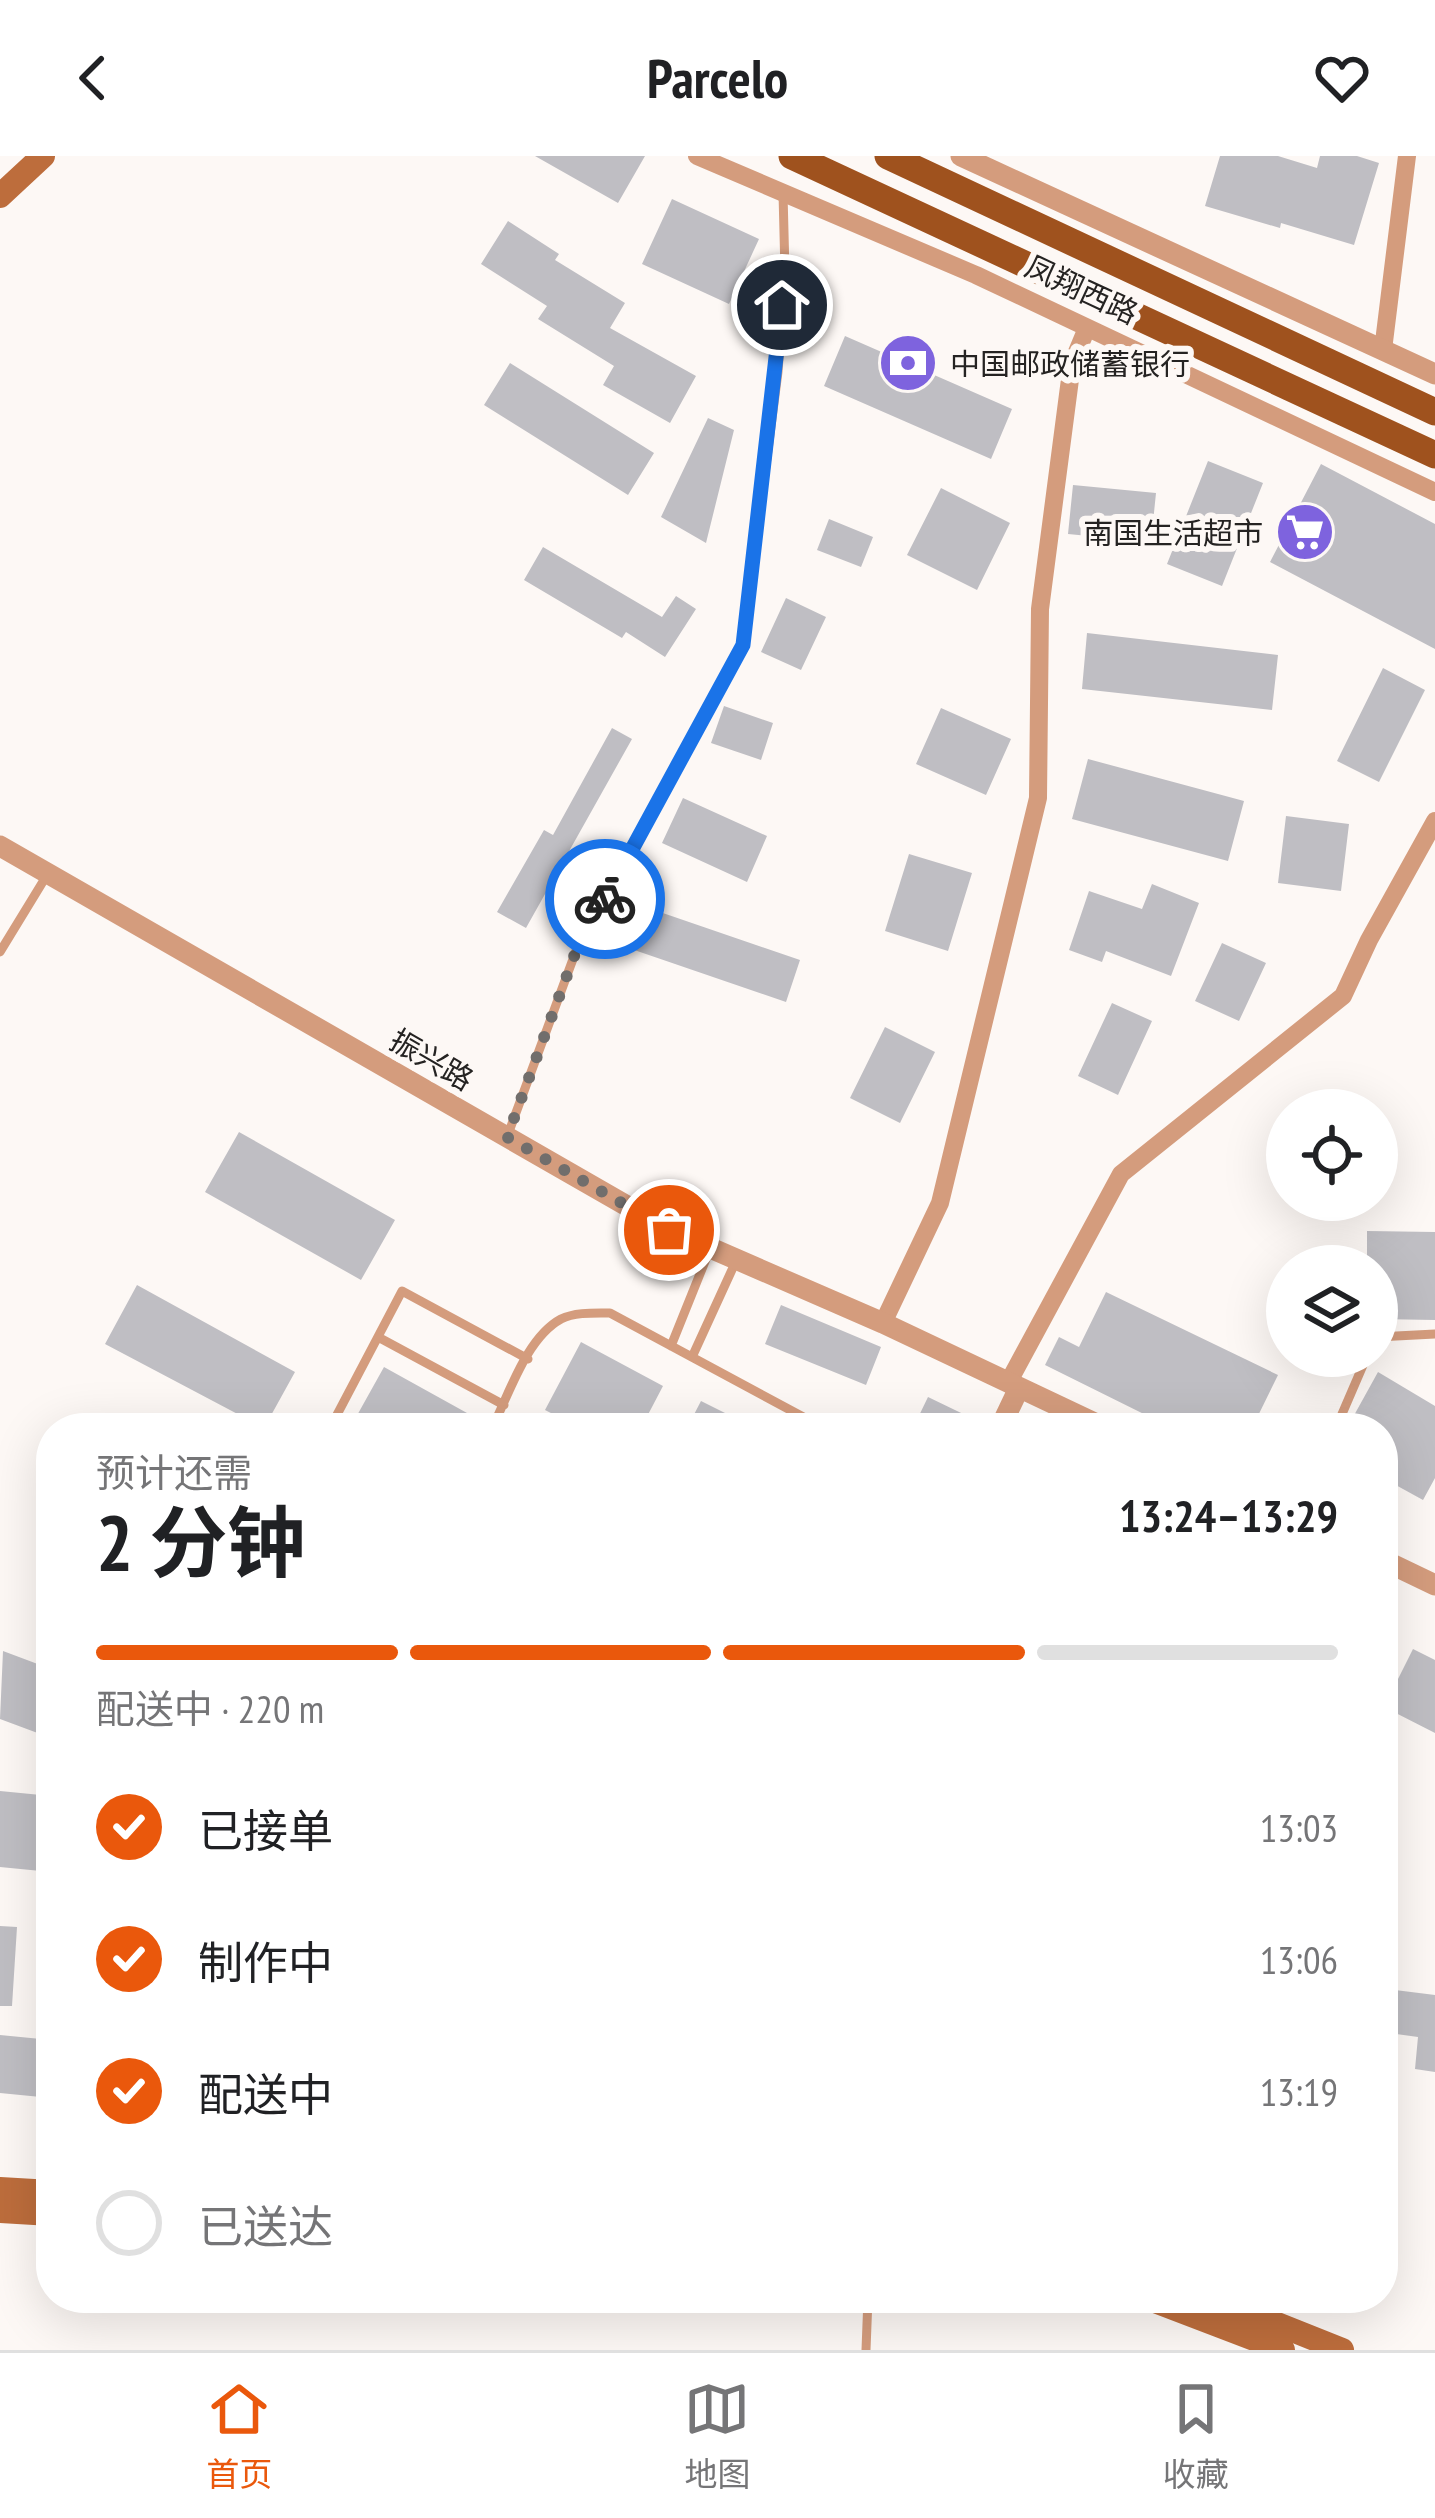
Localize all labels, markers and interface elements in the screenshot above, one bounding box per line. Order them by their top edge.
text: Parcelo [647,43,788,113]
icon: back [60,45,126,111]
icon: heart [1309,45,1375,111]
street label: 凤翔西路 [1019,246,1145,332]
pin [731,254,833,356]
icon: home [749,272,815,338]
bank icon: 中国邮政储蓄银行 [877,332,939,394]
place label: 中国邮政储蓄银行 [950,344,1190,383]
supermarket icon: 南国生活超市 [1274,501,1336,563]
place label: 南国生活超市 [1083,513,1263,552]
courier [545,839,665,959]
icon: bike [572,866,638,932]
street label: 振兴路 [383,1020,481,1098]
map controls [1266,1089,1398,1377]
button: locate [1266,1089,1398,1221]
pin [618,1179,720,1281]
icon: bag [636,1197,702,1263]
button: layers [1266,1245,1398,1377]
text: 预计还需 [96,1447,252,1498]
text: 13:24–13:29 [1119,1486,1338,1544]
text: 2 分钟 [96,1492,305,1593]
text: 配送中 · 220 m [96,1683,324,1734]
icon: check [96,1794,162,1860]
text: 已接单 [198,1801,333,1859]
text: 13:03 [1260,1802,1338,1853]
icon: check [96,1926,162,1992]
text: 制作中 [198,1933,333,1991]
text: 13:06 [1260,1934,1338,1985]
icon: check [96,2058,162,2124]
text: 配送中 [198,2065,333,2123]
text: 13:19 [1260,2066,1338,2117]
text: 已送达 [198,2197,333,2255]
tab: 首页 [206,2376,272,2496]
tab: 地图 [684,2376,750,2496]
tab: 收藏 [1163,2376,1229,2496]

